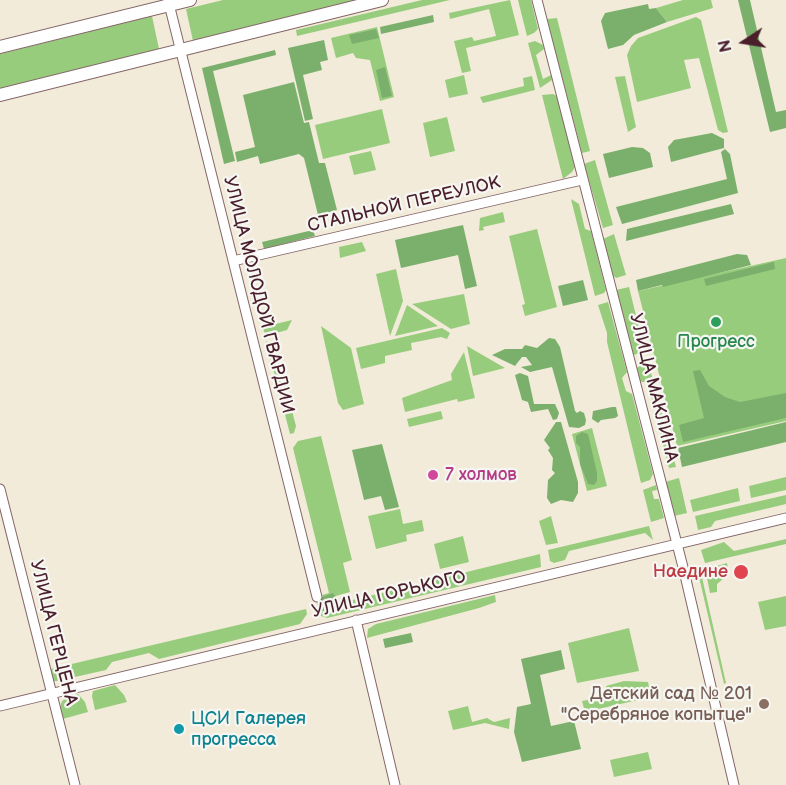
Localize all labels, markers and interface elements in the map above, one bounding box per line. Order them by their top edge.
north arrow [714,12,774,72]
text: N [715,38,736,54]
street label: СТАЛЬНОЙ ПЕРЕУЛОК [305,172,503,238]
street label: УЛИЦА МОЛОДОЙ ГВАРДИИ [218,174,298,416]
street label: УЛИЦА МАКЛИНА [624,311,682,465]
marker: Прогресс [709,315,723,329]
place label: Прогресс [677,331,755,353]
place label: 7 холмов [445,464,517,486]
marker: 7 холмов [426,468,440,482]
street label: УЛИЦА ГЕРЦЕНА [25,558,81,708]
place label: Наедине [653,561,728,583]
marker: Наедине [732,563,750,581]
street label: УЛИЦА ГОРЬКОГО [310,567,468,623]
place label: Детский сад № 201 "Серебряное копытце" [561,683,752,726]
marker: Детский сад № 201 "Серебряное копытце" [757,697,771,711]
place label: ЦСИ Галерея прогресса [191,708,306,750]
marker: ЦСИ Галерея прогресса [172,722,186,736]

